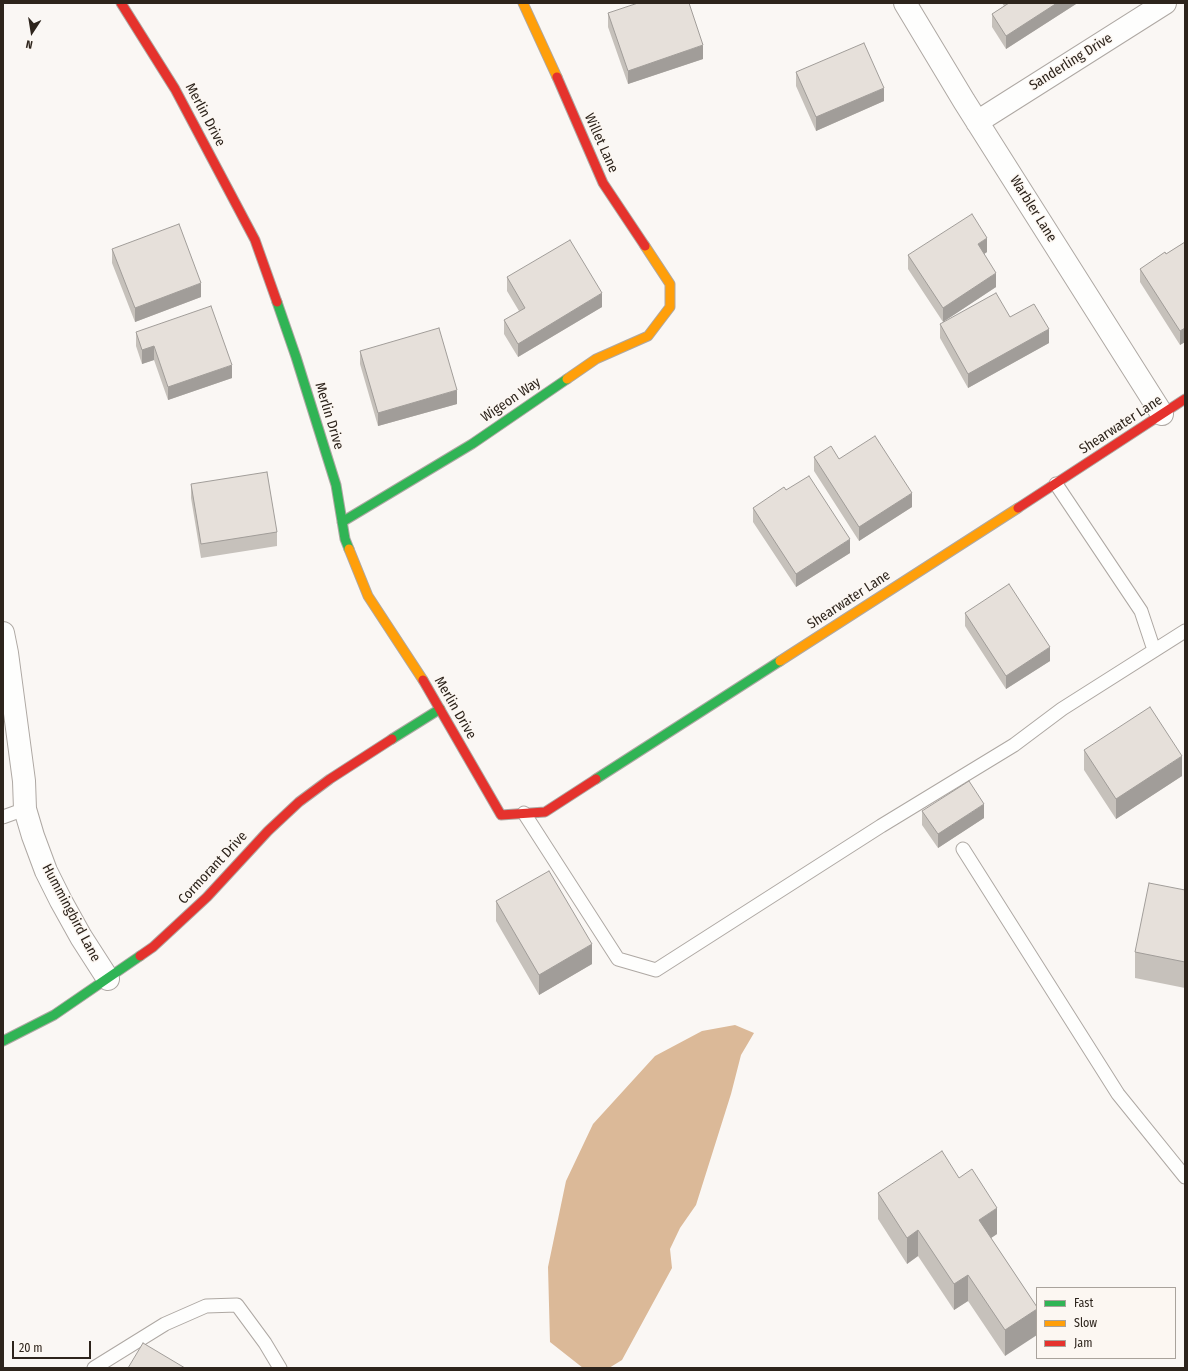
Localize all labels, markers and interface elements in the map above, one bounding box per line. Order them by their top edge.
north arrow [12,12,52,52]
street label: Sanderling Drive [1026,30,1116,94]
text: N [25,37,34,51]
street label: Merlin Drive [181,80,229,150]
street label: Willet Lane [580,111,622,175]
street label: Warbler Lane [1006,173,1060,245]
street label: Wigeon Way [478,374,544,426]
street label: Merlin Drive [311,380,347,452]
street label: Shearwater Lane [1076,392,1166,458]
street label: Shearwater Lane [804,567,894,633]
street label: Merlin Drive [430,674,480,742]
street label: Cormorant Drive [175,828,251,908]
street label: Hummingbird Lane [38,861,104,965]
legend [1036,1287,1176,1359]
text: Fast [1074,1296,1093,1310]
text: Slow [1074,1316,1097,1330]
scale bar [14,1333,93,1359]
text: Jam [1074,1336,1092,1350]
text: 20 m [19,1341,43,1355]

